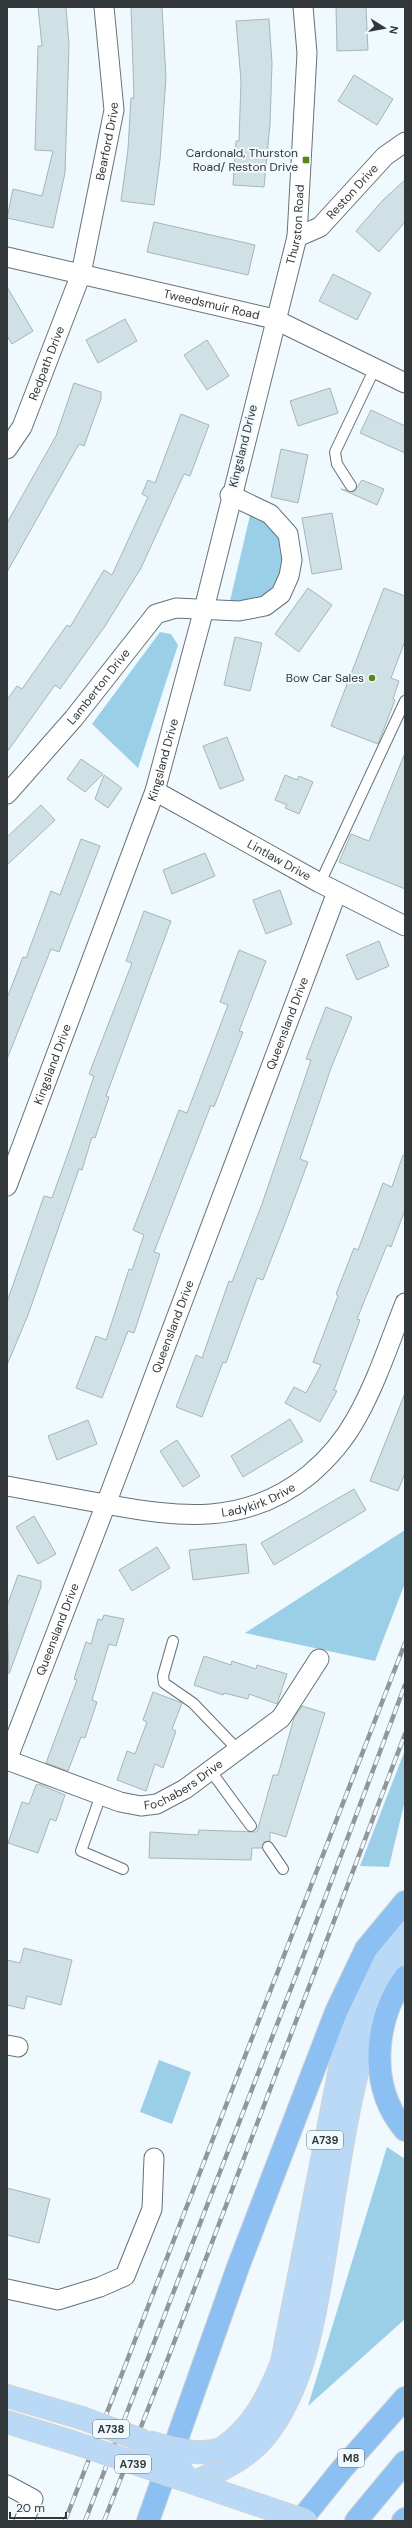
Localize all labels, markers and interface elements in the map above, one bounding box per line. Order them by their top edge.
north arrow [364,8,404,48]
text: N [386,25,401,35]
street label: Bearford Drive [92,101,122,182]
place label: Cardonald, Thurston Road/ Reston Drive [186,145,298,175]
marker: Cardonald, Thurston Road/ Reston Drive [301,155,311,165]
street label: Reston Drive [323,160,382,223]
street label: Thurston Road [282,184,308,266]
street label: Tweedsmuir Road [162,286,261,323]
street label: Redpath Drive [25,324,68,403]
street label: Kingsland Drive [225,403,261,489]
street label: Lamberton Drive [64,645,134,728]
place label: Bow Car Sales [286,670,364,686]
marker: Bow Car Sales [367,673,377,683]
street label: Kingsland Drive [144,717,182,803]
street label: Lintlaw Drive [244,836,314,884]
street label: Queensland Drive [263,975,312,1072]
street label: Kingsland Drive [30,1022,75,1107]
street label: Queensland Drive [148,1278,198,1375]
street label: Ladykirk Drive [220,1479,299,1521]
street label: Queensland Drive [32,1581,83,1678]
street label: Fochabers Drive [143,1756,226,1814]
road number: A739 [307,2131,343,2149]
road number: A738 [93,2420,129,2438]
road number: M8 [338,2449,364,2467]
road number: A739 [115,2455,151,2473]
scale bar [10,2494,66,2520]
text: 20 m [16,2500,45,2516]

